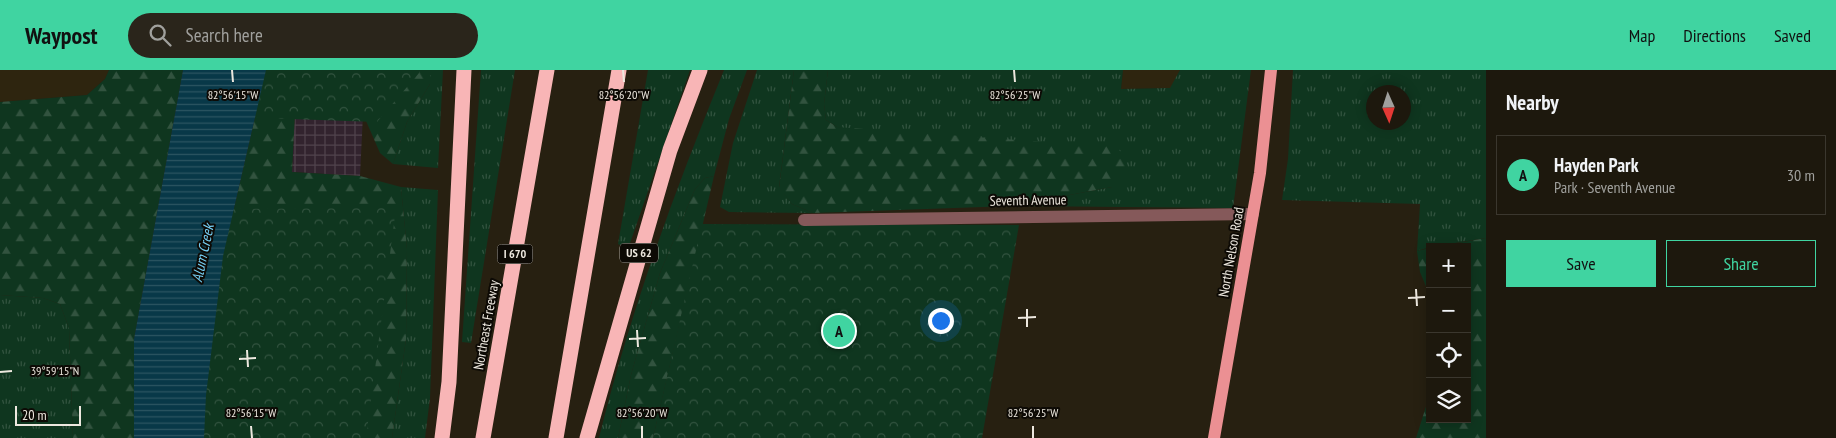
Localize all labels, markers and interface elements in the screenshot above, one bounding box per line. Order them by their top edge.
search box [128,13,478,58]
text: Waypost [25,20,98,51]
icon: search [146,21,174,49]
text: Search here [186,23,263,47]
text: Map [1629,24,1655,47]
text: Directions [1683,24,1746,47]
text: Saved [1774,24,1811,47]
north arrow [1366,85,1411,130]
text: 82°56'15"W [208,87,258,102]
text: 82°56'20"W [599,87,649,102]
text: 82°56'25"W [990,87,1040,102]
text: Nearby [1506,89,1559,116]
text: Hayden Park [1554,153,1638,177]
text: A [1519,165,1527,185]
text: 30 m [1787,165,1815,185]
text: Park · Seventh Avenue [1554,177,1675,197]
street label: Seventh Avenue [989,190,1067,210]
street label: North Nelson Road [1214,206,1248,298]
water label: Alum Creek [187,220,218,284]
button: Save [1506,240,1656,287]
button: Share [1666,240,1816,287]
map controls [1426,243,1471,423]
button: + [1426,243,1471,288]
road number: I 670 [498,244,532,263]
road number: US 62 [620,244,658,262]
street label: Northeast Freeway [469,278,503,371]
button: − [1426,288,1471,333]
your location [928,308,954,334]
pin: A [823,312,855,350]
button: locate [1426,333,1471,378]
text: 39°59'15"N [31,363,79,378]
button: layers [1426,378,1471,423]
scale bar [15,403,81,426]
text: 82°56'15"W [226,405,276,420]
text: 82°56'20"W [617,405,667,420]
text: 82°56'25"W [1008,405,1058,420]
text: 20 m [22,406,47,424]

